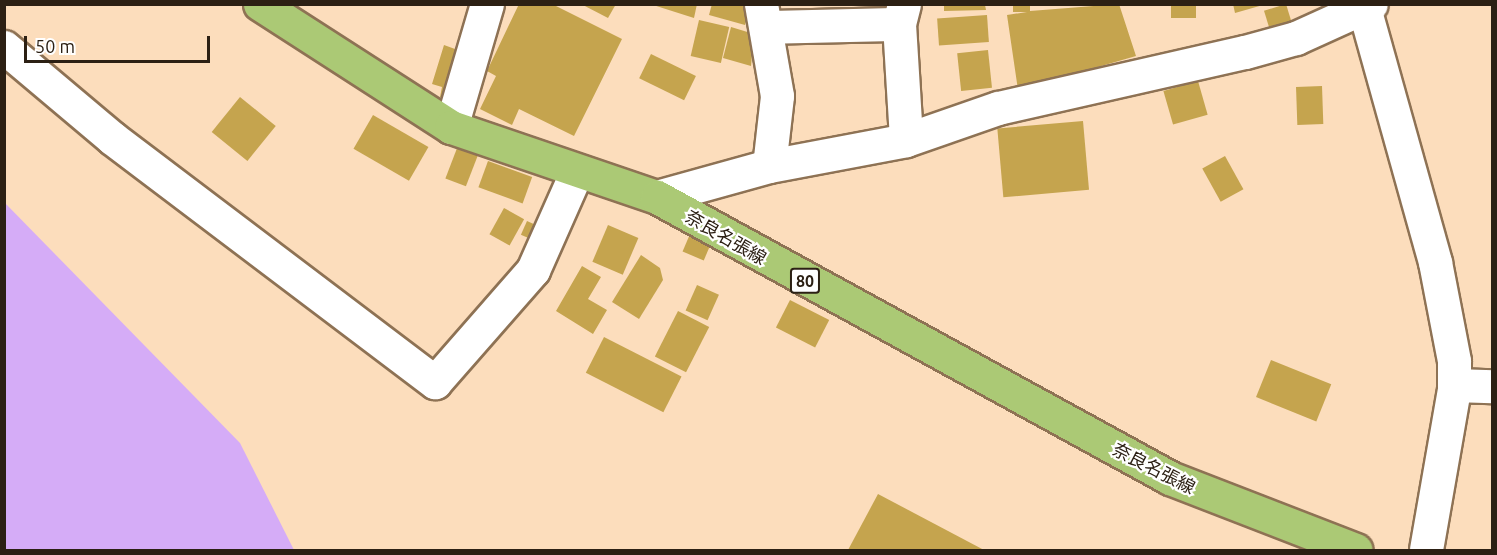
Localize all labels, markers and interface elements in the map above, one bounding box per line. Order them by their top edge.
scale bar [27,24,213,62]
text: 50 m [35,36,75,56]
street label: 奈良名張線 [682,205,770,269]
road number: 80 [788,268,822,294]
street label: 奈良名張線 [1109,438,1199,498]

